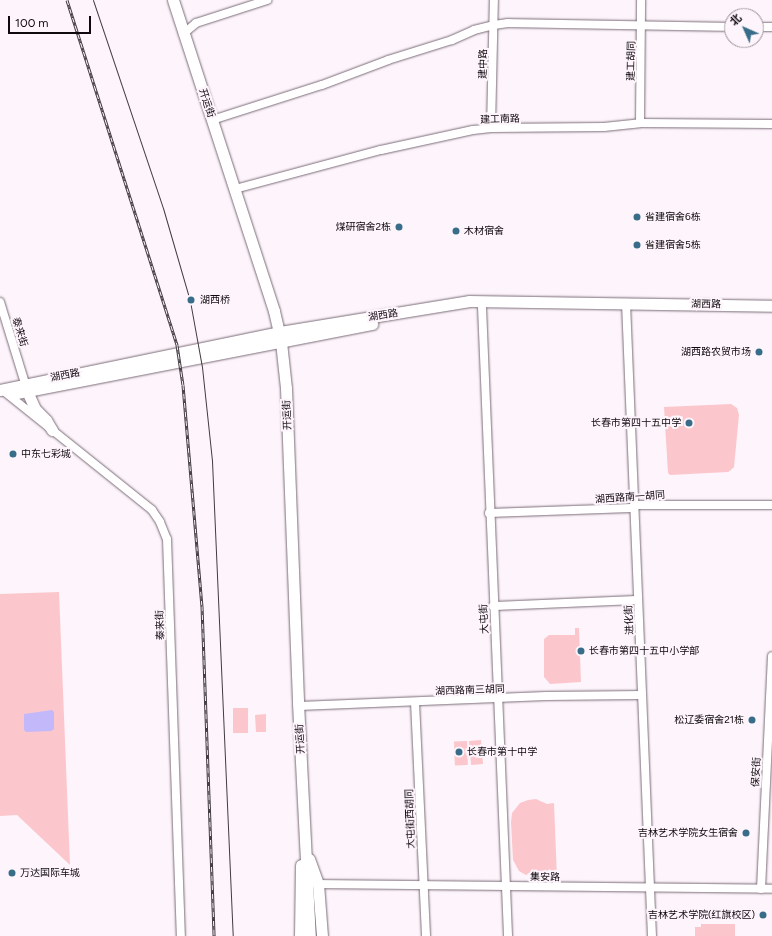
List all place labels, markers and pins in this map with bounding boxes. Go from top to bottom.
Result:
place label: 省建宿舍6栋 [645,211,701,223]
marker: 省建宿舍6栋 [632,212,642,222]
place label: 煤研宿舍2栋 [335,221,391,233]
marker: 煤研宿舍2栋 [394,222,404,232]
place label: 木材宿舍 [464,225,504,237]
marker: 木材宿舍 [451,226,461,236]
place label: 省建宿舍5栋 [645,239,701,251]
marker: 省建宿舍5栋 [632,240,642,250]
marker: 湖西桥 [185,294,197,306]
place label: 湖西桥 [200,294,230,306]
place label: 湖西路农贸市场 [681,346,751,358]
marker: 湖西路农贸市场 [754,347,764,357]
place label: 长春市第四十五中学 [591,417,681,429]
marker: 长春市第四十五中学 [684,418,694,428]
place label: 中东七彩城 [21,448,71,460]
marker: 中东七彩城 [8,449,18,459]
place label: 长春市第四十五中小学部 [589,645,699,657]
marker: 长春市第四十五中小学部 [576,646,586,656]
place label: 松辽委宿舍21栋 [674,714,744,726]
marker: 松辽委宿舍21栋 [747,715,757,725]
place label: 长春市第十中学 [467,746,537,758]
marker: 长春市第十中学 [454,747,464,757]
place label: 吉林艺术学院女生宿舍 [638,827,738,839]
marker: 吉林艺术学院女生宿舍 [741,828,751,838]
place label: 万达国际车城 [20,867,80,879]
marker: 万达国际车城 [7,868,17,878]
place label: 吉林艺术学院(红旗校区) [648,909,755,921]
marker: 吉林艺术学院(红旗校区) [758,910,768,920]

